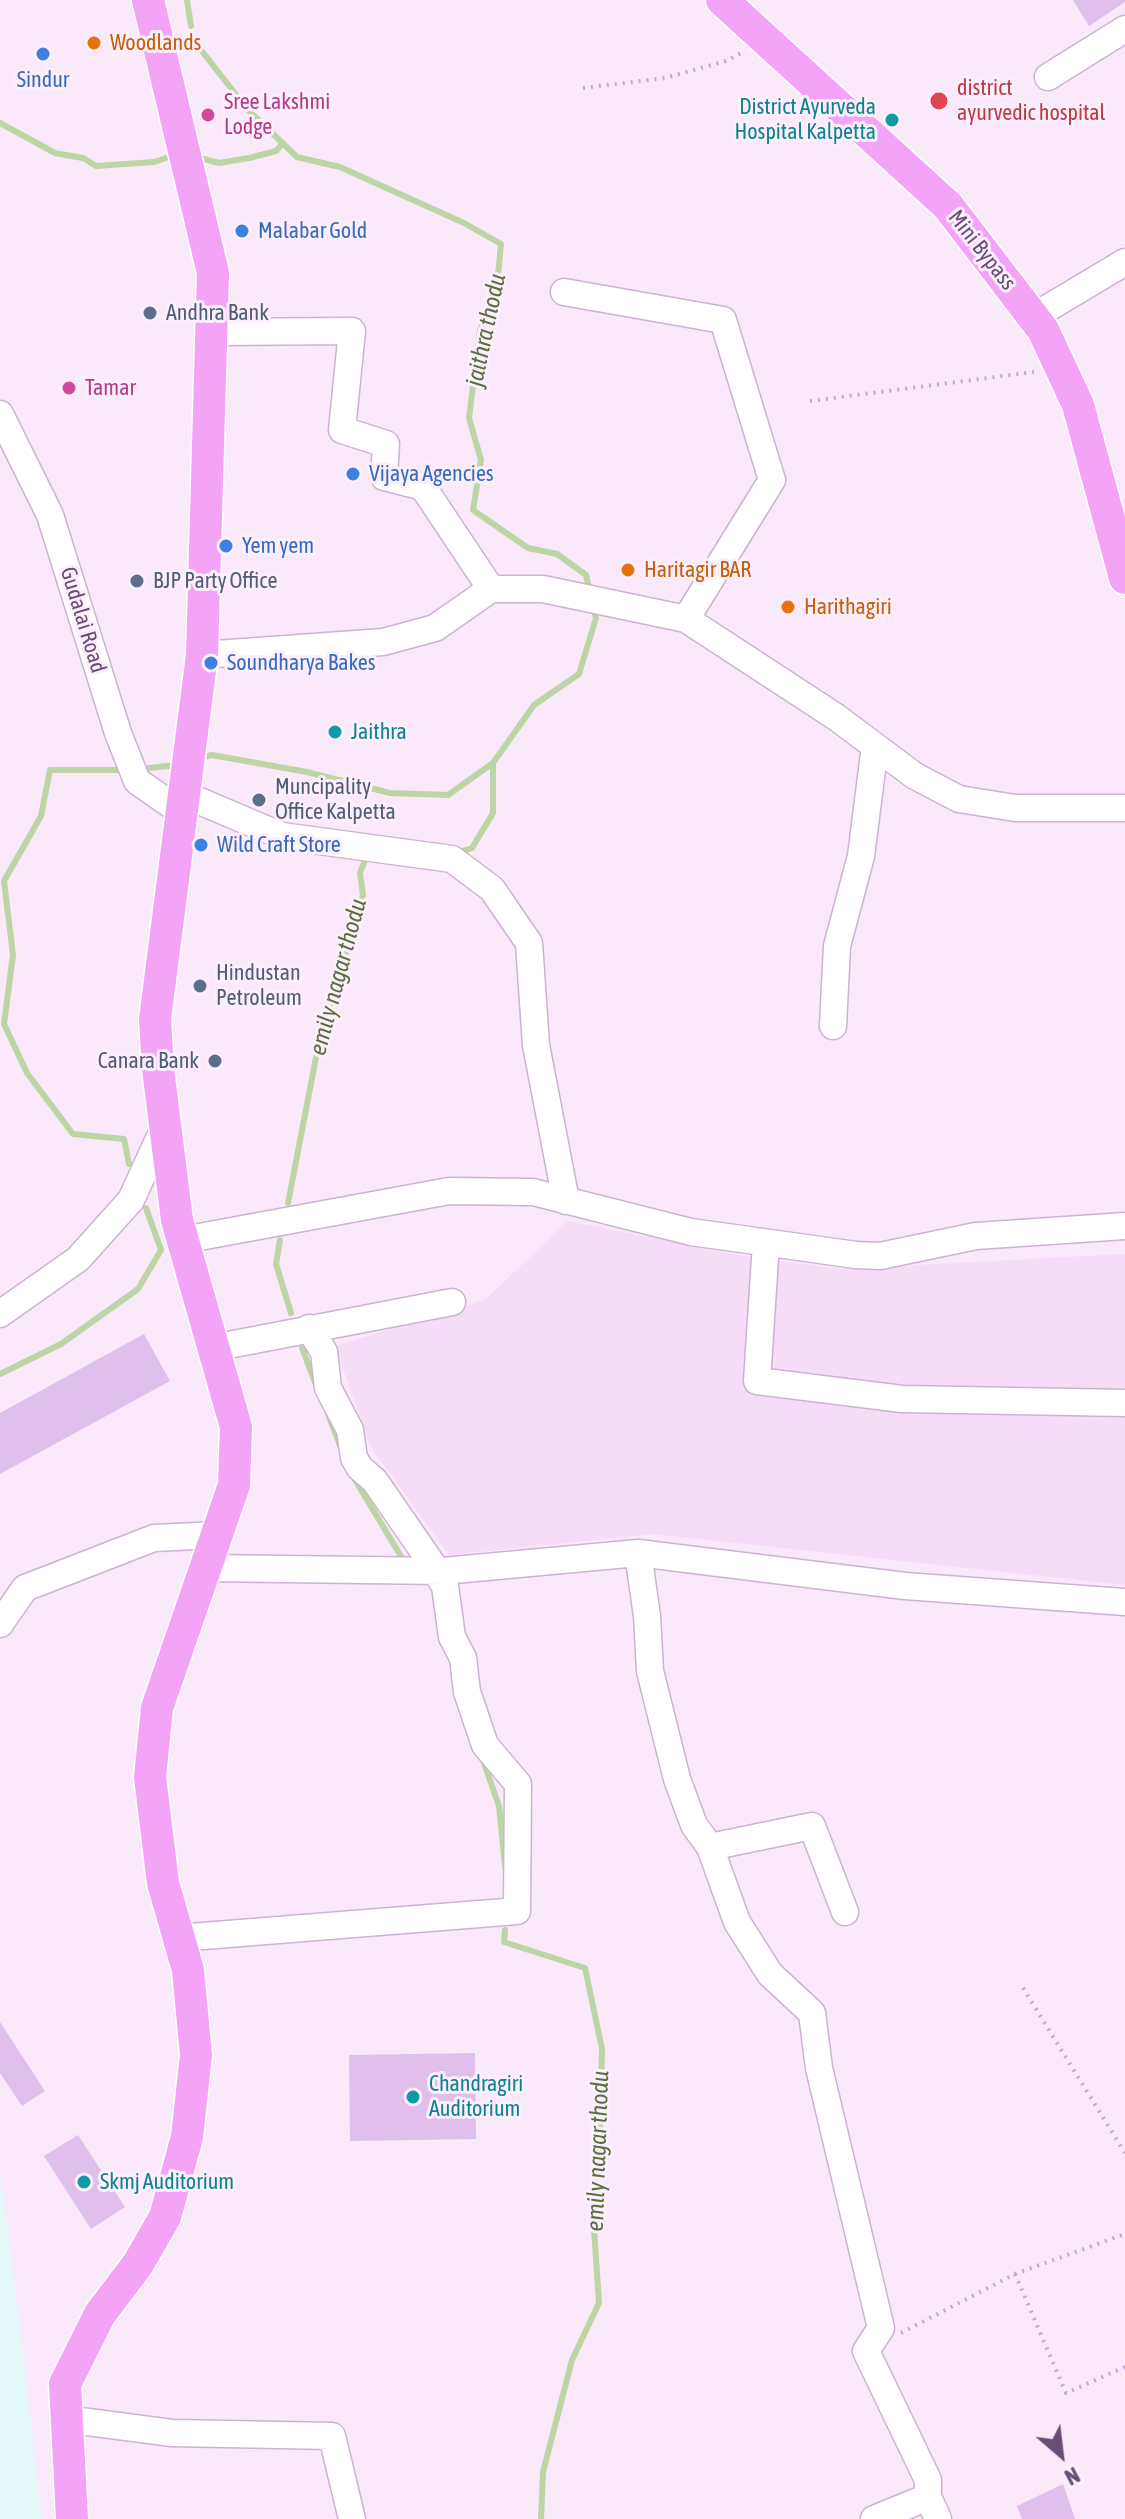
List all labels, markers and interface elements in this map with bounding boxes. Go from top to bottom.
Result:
place label: Woodlands [110,30,201,56]
marker: Woodlands [85,34,103,52]
marker: Sindur [34,45,52,63]
place label: Sindur [17,67,69,93]
place label: district ayurvedic hospital [957,75,1105,126]
place label: Sree Lakshmi Lodge [224,89,330,140]
marker: district ayurvedic hospital [928,90,950,112]
place label: District Ayurveda Hospital Kalpetta [734,94,876,146]
marker: Sree Lakshmi Lodge [199,106,217,124]
marker: District Ayurveda Hospital Kalpetta [883,111,901,129]
street label: Mini Bypass [943,205,1021,295]
place label: Malabar Gold [258,218,367,244]
marker: Malabar Gold [233,222,251,240]
water label: jaithra thodu [460,271,512,389]
place label: Andhra Bank [166,300,269,326]
marker: Andhra Bank [141,304,159,322]
place label: Tamar [85,375,136,401]
marker: Tamar [60,379,78,397]
place label: Vijaya Agencies [369,461,494,487]
marker: Vijaya Agencies [344,465,362,483]
place label: Yem yem [242,533,314,559]
marker: Yem yem [217,537,235,555]
place label: Haritagir BAR [644,557,751,583]
marker: Haritagir BAR [619,561,637,579]
street label: Gudalai Road [54,564,112,676]
place label: BJP Party Office [153,568,277,594]
marker: BJP Party Office [128,572,146,590]
place label: Harithagiri [804,594,892,620]
marker: Harithagiri [779,598,797,616]
place label: Soundharya Bakes [227,650,375,676]
marker: Soundharya Bakes [202,654,220,672]
place label: Jaithra [351,719,407,745]
marker: Jaithra [326,723,344,741]
place label: Muncipality Office Kalpetta [275,774,396,826]
marker: Muncipality Office Kalpetta [250,791,268,809]
place label: Wild Craft Store [217,832,341,858]
marker: Wild Craft Store [192,836,210,854]
water label: emily nagar thodu [303,896,373,1058]
place label: Hindustan Petroleum [216,960,302,1012]
marker: Hindustan Petroleum [191,977,209,995]
place label: Canara Bank [98,1048,199,1074]
marker: Canara Bank [206,1052,224,1070]
water label: emily nagar thodu [581,2070,615,2232]
place label: Chandragiri Auditorium [429,2071,523,2122]
marker: Chandragiri Auditorium [404,2088,422,2106]
place label: Skmj Auditorium [100,2169,234,2195]
marker: Skmj Auditorium [75,2173,93,2191]
north arrow [1021,2415,1101,2495]
text: N [1060,2462,1084,2491]

